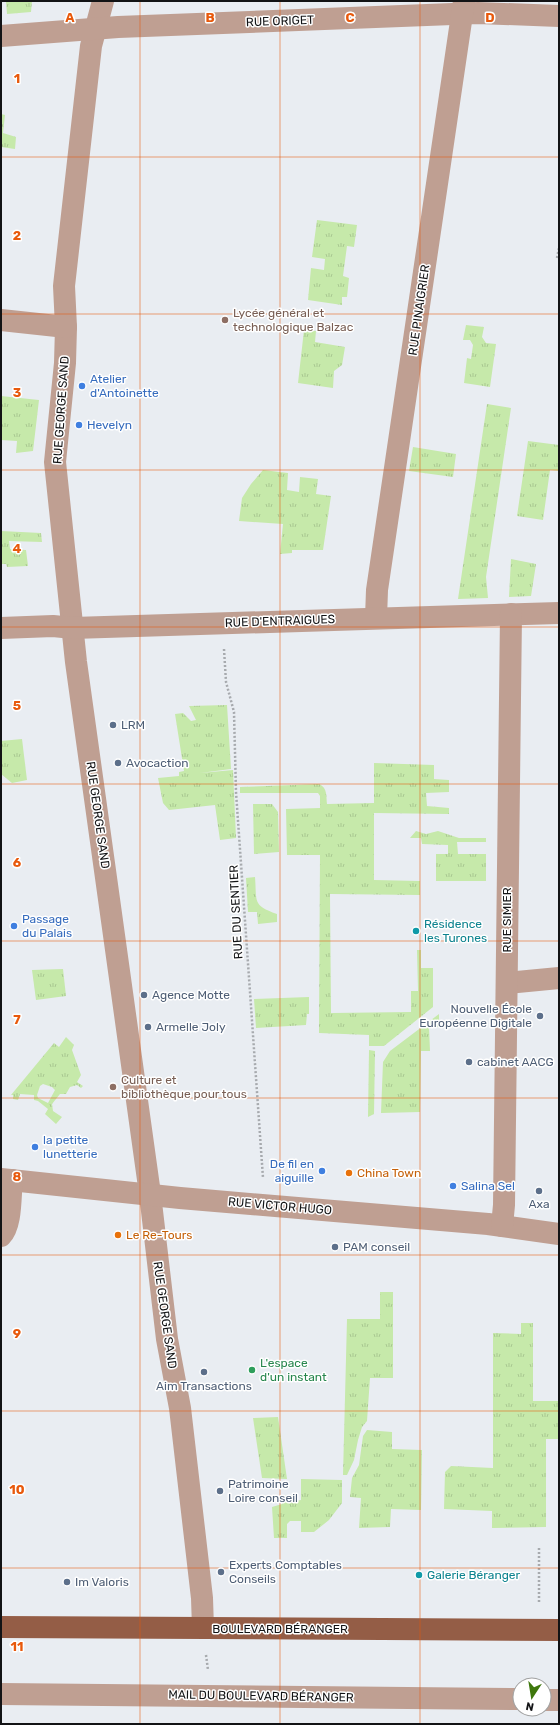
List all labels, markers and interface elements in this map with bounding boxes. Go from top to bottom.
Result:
text: A [65,10,75,25]
text: B [205,10,215,25]
text: C [345,10,355,25]
text: D [485,10,495,25]
street label: RUE ORIGET [246,13,314,29]
text: 1 [14,71,20,86]
text: 2 [13,228,21,243]
street label: RUE PINAIGRIER [406,264,432,356]
place label: Lycée général et technologique Balzac [233,306,354,334]
marker: Lycée général et technologique Balzac [220,315,230,325]
street label: RUE GEORGE SAND [50,356,72,464]
place label: Atelier d'Antoinette [90,372,159,400]
marker: Atelier d'Antoinette [77,381,87,391]
text: 3 [13,385,22,400]
place label: Hevelyn [87,418,132,432]
marker: Hevelyn [74,420,84,430]
text: 4 [13,541,22,556]
street label: RUE D'ENTRAIGUES [225,612,335,630]
text: 5 [13,698,21,713]
place label: LRM [121,718,145,732]
marker: LRM [108,720,118,730]
place label: Avocaction [126,756,189,770]
marker: Avocaction [113,758,123,768]
street label: RUE GEORGE SAND [84,760,112,870]
text: 6 [13,855,22,870]
street label: RUE DU SENTIER [227,864,245,960]
street label: RUE SIMIER [500,887,514,953]
place label: Passage du Palais [22,912,72,940]
place label: Résidence les Turones [424,917,487,945]
marker: Passage du Palais [9,921,19,931]
marker: Résidence les Turones [411,926,421,936]
place label: Agence Motte [152,988,230,1002]
marker: Agence Motte [139,990,149,1000]
place label: Nouvelle École Européenne Digitale [419,1002,532,1030]
marker: Nouvelle École Européenne Digitale [535,1011,545,1021]
text: 7 [13,1012,21,1027]
place label: Armelle Joly [156,1020,226,1034]
marker: Armelle Joly [143,1022,153,1032]
place label: cabinet AACG [477,1055,554,1069]
marker: cabinet AACG [464,1057,474,1067]
place label: Culture et bibliothèque pour tous [121,1073,247,1101]
marker: Culture et bibliothèque pour tous [108,1082,118,1092]
place label: la petite lunetterie [43,1133,98,1161]
marker: la petite lunetterie [30,1142,40,1152]
place label: De fil en aiguille [270,1157,314,1185]
marker: De fil en aiguille [317,1166,327,1176]
place label: China Town [357,1166,421,1180]
marker: China Town [344,1168,354,1178]
text: 8 [13,1169,22,1184]
place label: Salina Sel [461,1179,515,1193]
marker: Salina Sel [448,1181,458,1191]
marker: Axa [534,1186,544,1196]
street label: RUE VICTOR HUGO [227,1194,333,1218]
place label: Axa [528,1197,550,1211]
place label: Le Re-Tours [126,1228,192,1242]
marker: Le Re-Tours [113,1230,123,1240]
place label: PAM conseil [343,1240,410,1254]
marker: PAM conseil [330,1242,340,1252]
street label: RUE GEORGE SAND [151,1260,179,1370]
text: 9 [13,1326,21,1341]
place label: L'espace d'un instant [260,1356,327,1384]
marker: L'espace d'un instant [247,1365,257,1375]
marker: Aim Transactions [199,1367,209,1377]
place label: Aim Transactions [156,1379,252,1393]
place label: Patrimoine Loire conseil [228,1477,298,1505]
text: 10 [9,1482,25,1497]
marker: Patrimoine Loire conseil [215,1486,225,1496]
place label: Experts Comptables Conseils [229,1558,342,1586]
marker: Experts Comptables Conseils [216,1567,226,1577]
place label: Galerie Béranger [427,1568,521,1582]
marker: Galerie Béranger [414,1570,424,1580]
place label: Im Valoris [75,1575,129,1589]
marker: Im Valoris [62,1577,72,1587]
street label: BOULEVARD BÉRANGER [212,1622,348,1636]
text: 11 [11,1639,23,1654]
north arrow [512,1677,552,1717]
street label: MAIL DU BOULEVARD BÉRANGER [168,1687,354,1705]
text: N [525,1699,535,1713]

